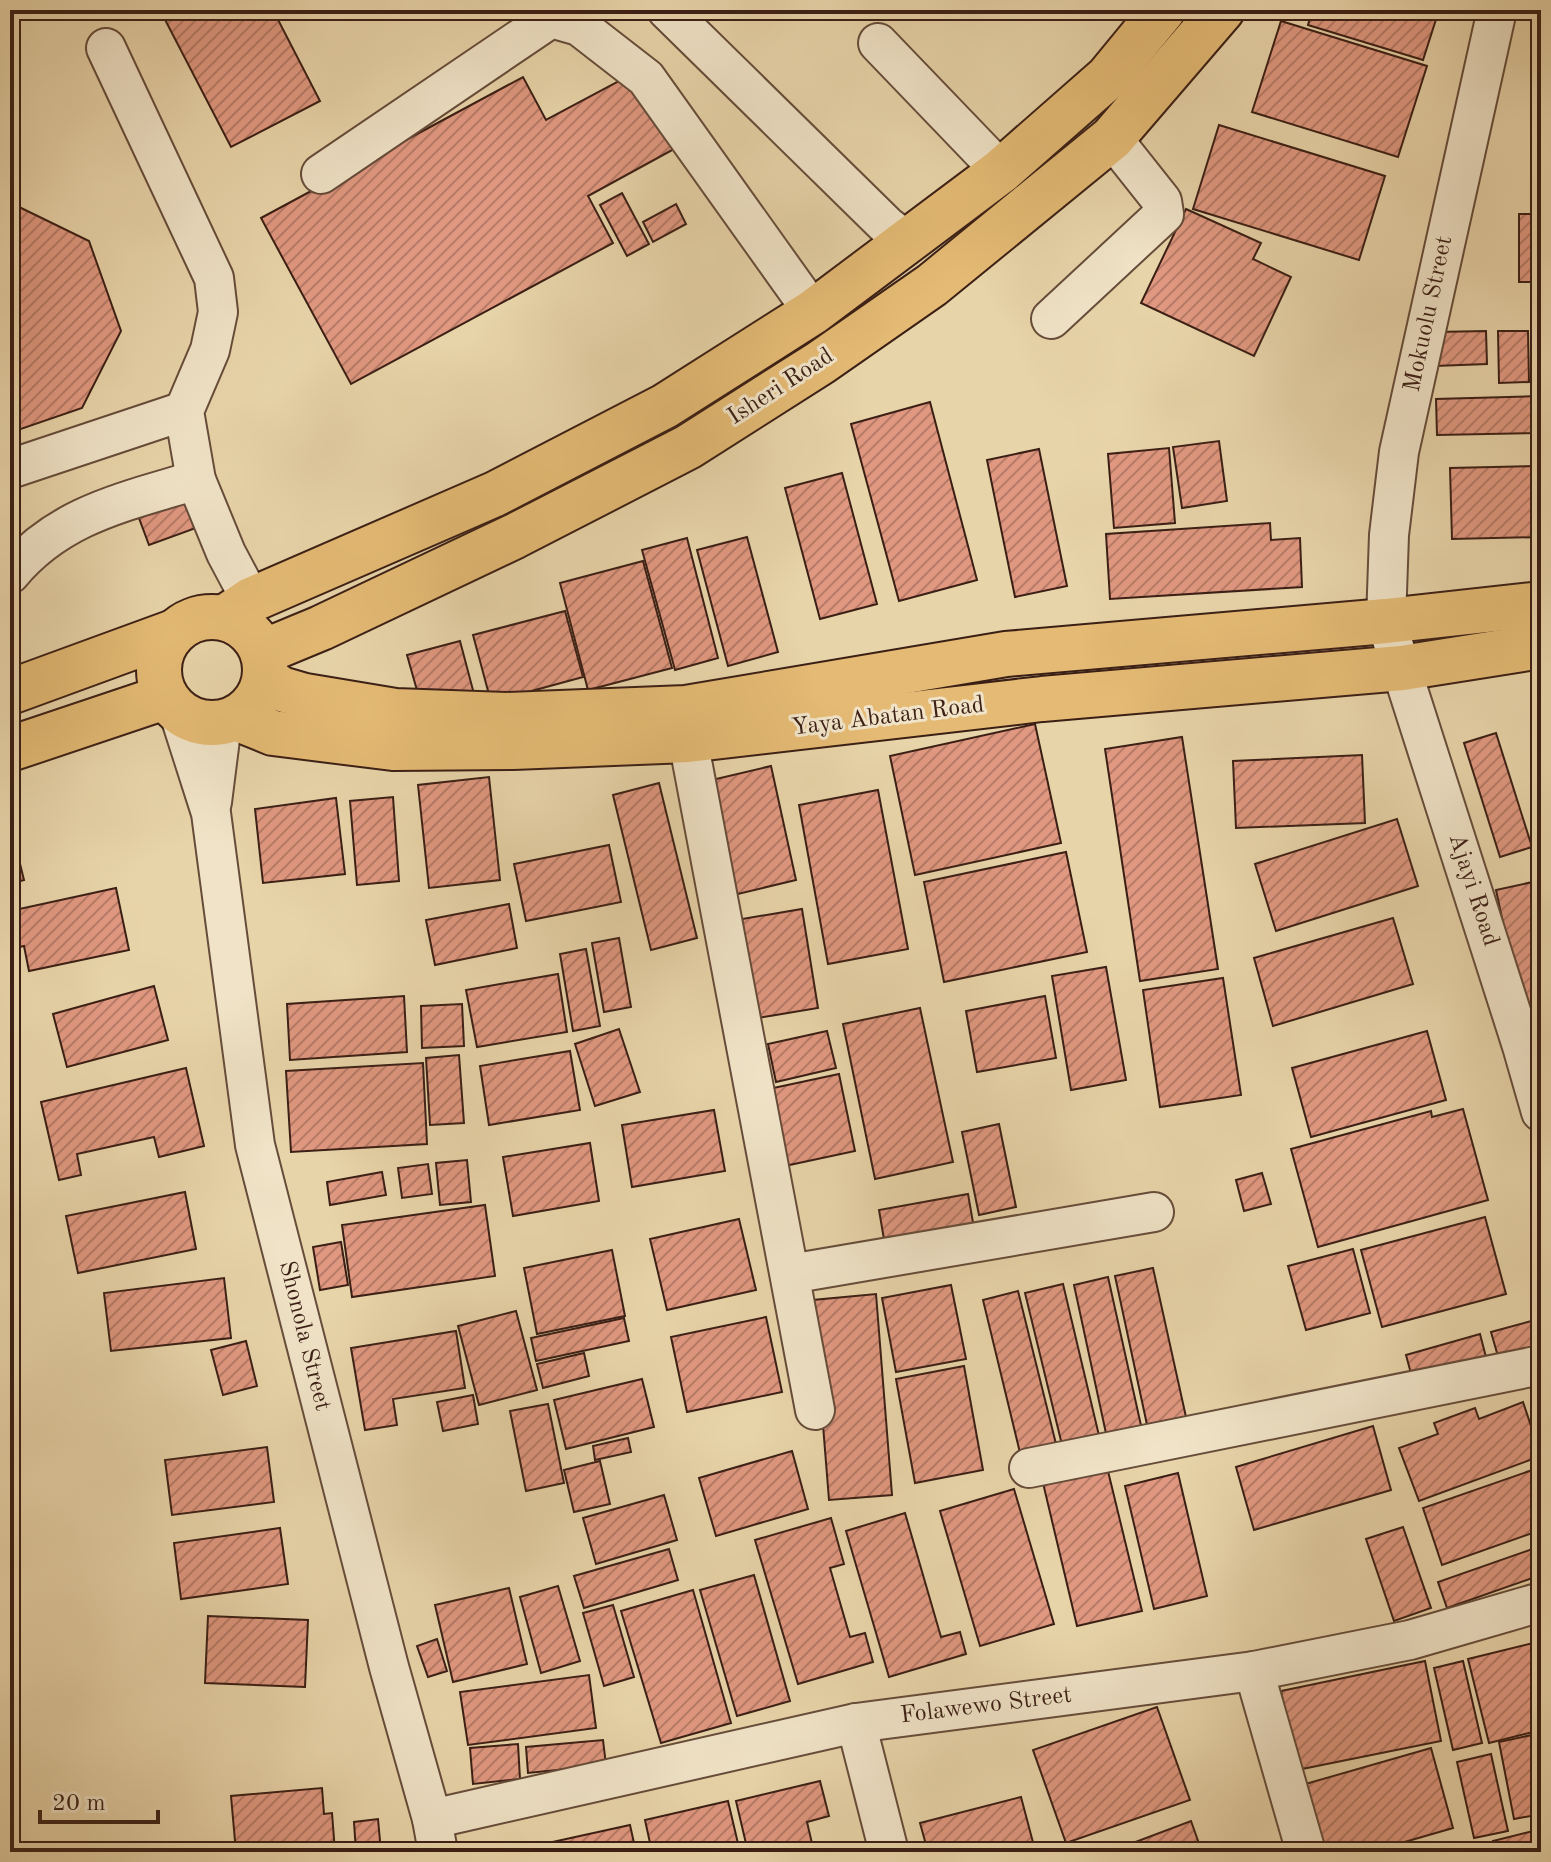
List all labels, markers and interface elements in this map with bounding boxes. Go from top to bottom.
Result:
street label: Mokuolu Street [1401,234,1457,394]
street label: Isheri Road [724,344,838,430]
street label: Yaya Abatan Road [790,693,986,741]
street label: Ajayi Road [1444,831,1502,949]
street label: Shonola Street [274,1259,334,1413]
street label: Folawewo Street [899,1684,1073,1728]
scale bar [40,1774,158,1824]
text: 20 m [52,1792,106,1816]

